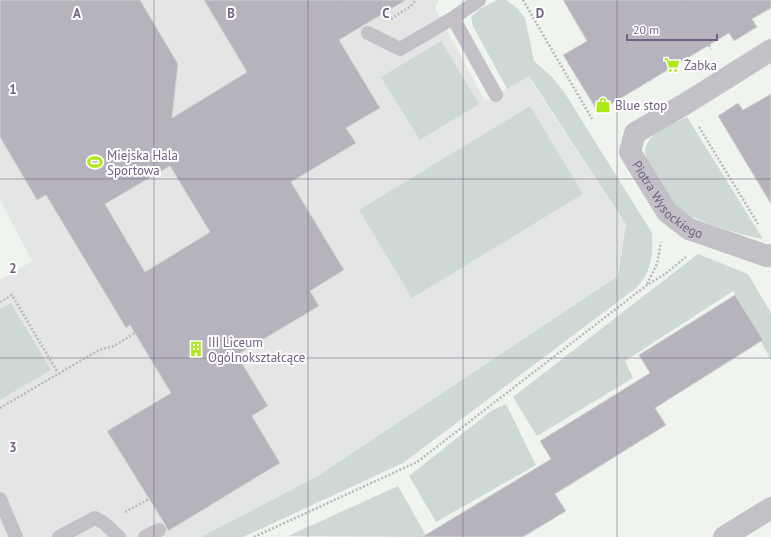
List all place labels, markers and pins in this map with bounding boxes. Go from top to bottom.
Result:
supermarket icon: Żabka [663,56,681,74]
place label: Żabka [684,57,717,74]
shop icon: Blue stop [594,96,612,114]
place label: Blue stop [615,97,667,114]
place label: Miejska Hala Sportowa [107,147,178,179]
sports icon: Miejska Hala Sportowa [86,153,104,171]
place label: III Liceum Ogólnokształcące [208,334,305,366]
building icon: III Liceum Ogólnokształcące [187,340,205,358]

